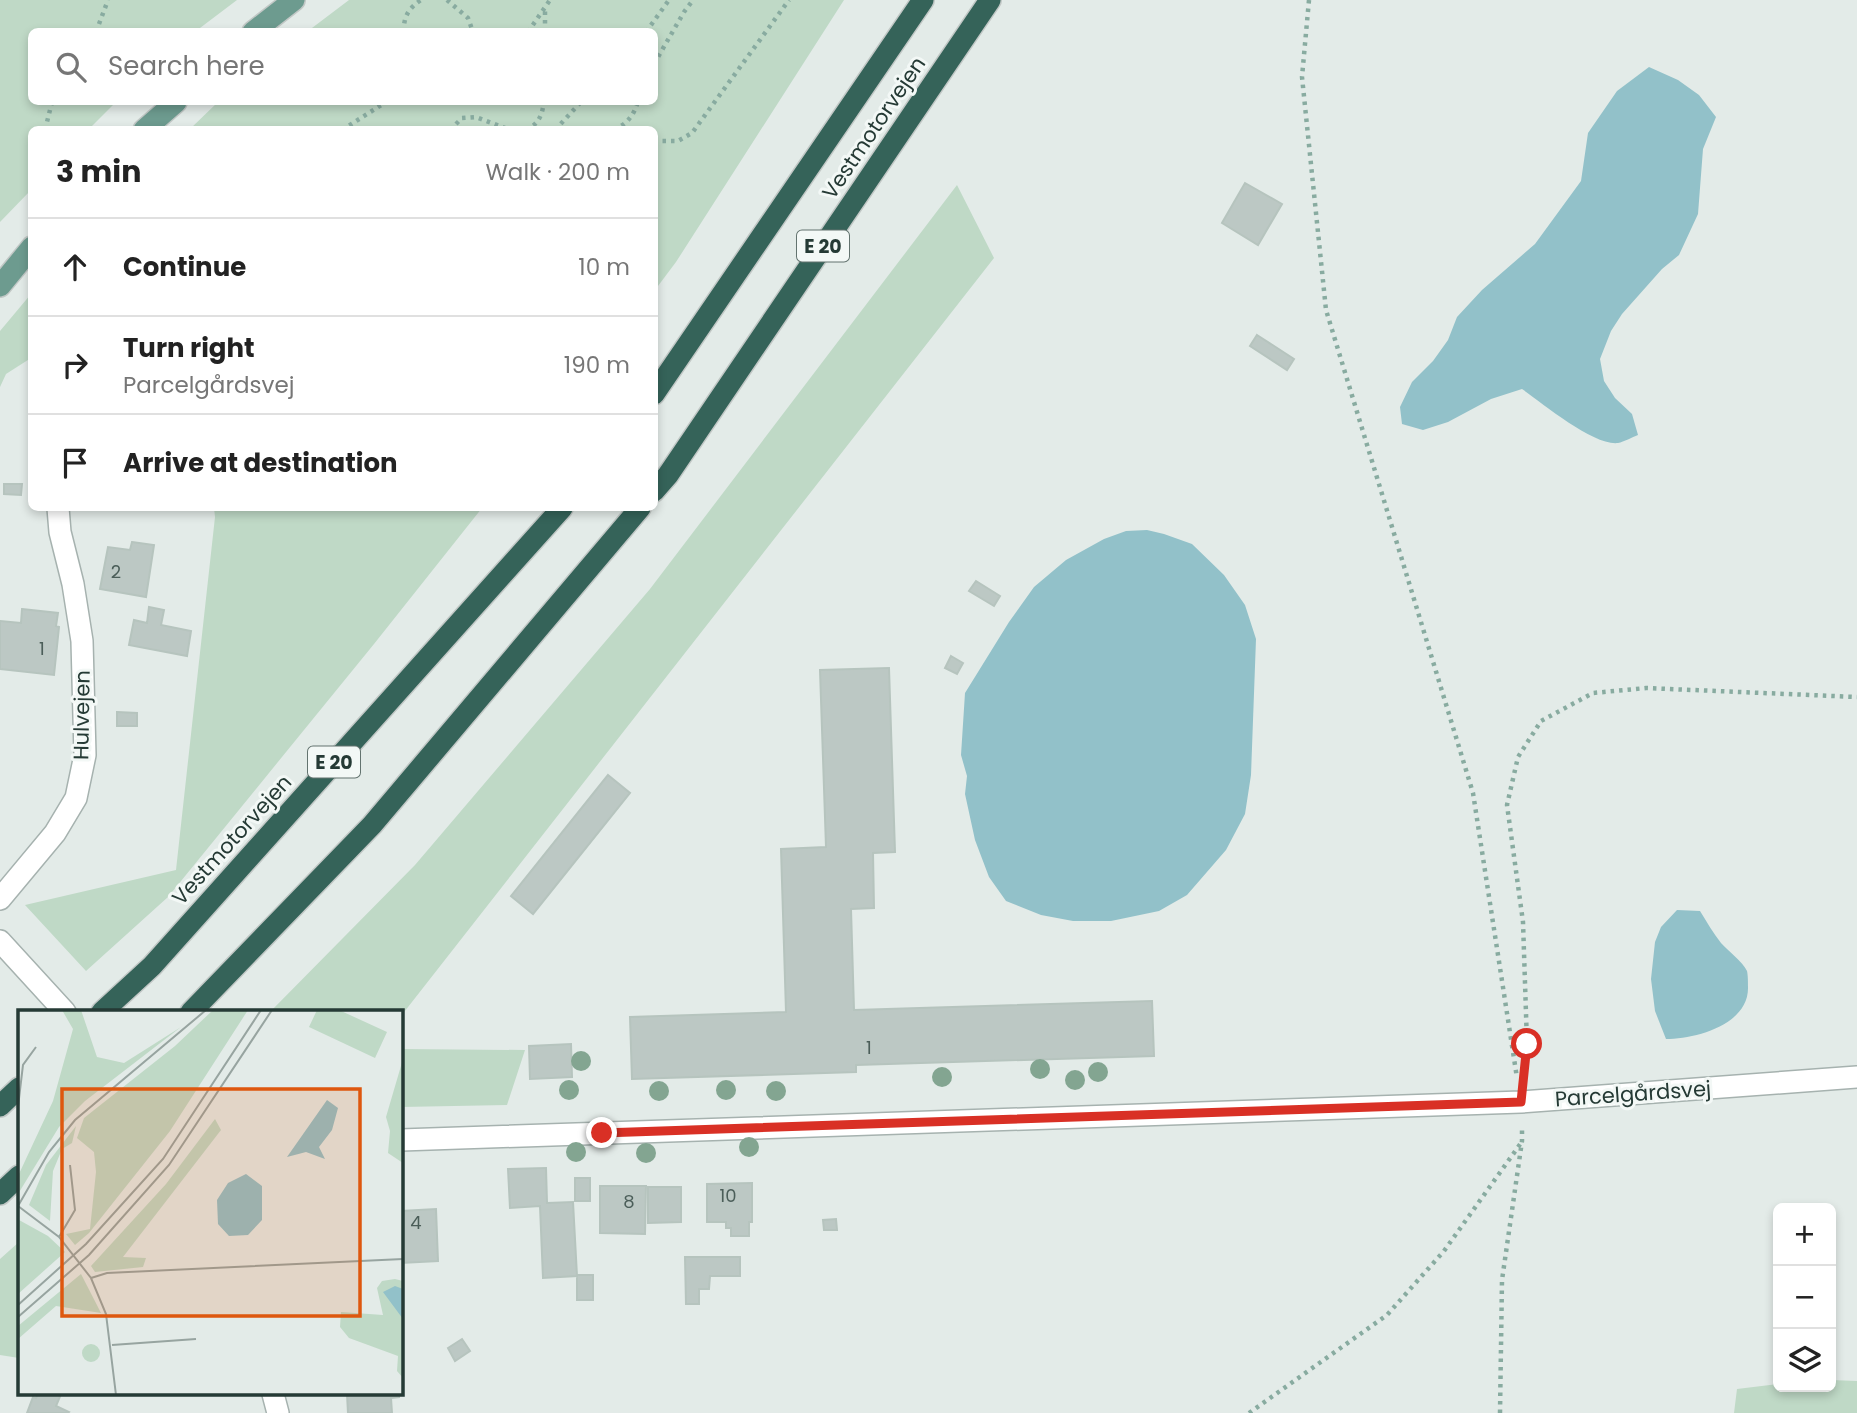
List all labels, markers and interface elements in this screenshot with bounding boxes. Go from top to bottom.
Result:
search box [28,28,658,105]
icon: search [52,48,90,86]
text: Search here [108,48,265,84]
street label: Vestmotorvejen [815,51,932,205]
text: 3 min [56,150,141,193]
text: Walk · 200 m [485,156,630,188]
road number: E 20 [797,230,849,262]
icon: ahead [56,248,94,286]
text: Continue [123,249,246,285]
text: 10 m [578,251,630,283]
text: Turn right [123,330,255,366]
icon: right [56,346,94,384]
text: 190 m [564,349,630,381]
text: Parcelgårdsvej [123,369,294,401]
icon: arrive [56,444,94,482]
text: Arrive at destination [123,445,398,481]
house number: 2 [111,559,121,584]
house number: 1 [39,636,45,661]
street label: Hulvejen [66,670,97,760]
road number: E 20 [308,747,360,778]
street label: Vestmotorvejen [165,768,298,911]
inset map [18,1010,402,1396]
route start [1511,1028,1542,1059]
house number: 1 [866,1035,872,1060]
street label: Parcelgårdsvej [1554,1074,1712,1113]
route end [586,1117,617,1148]
house number: 10 [719,1183,737,1208]
house number: 8 [623,1189,635,1214]
map controls [1773,1203,1836,1392]
button: + [1773,1203,1836,1266]
house number: 4 [410,1210,422,1235]
button: − [1773,1266,1836,1329]
button: layers [1773,1329,1836,1392]

